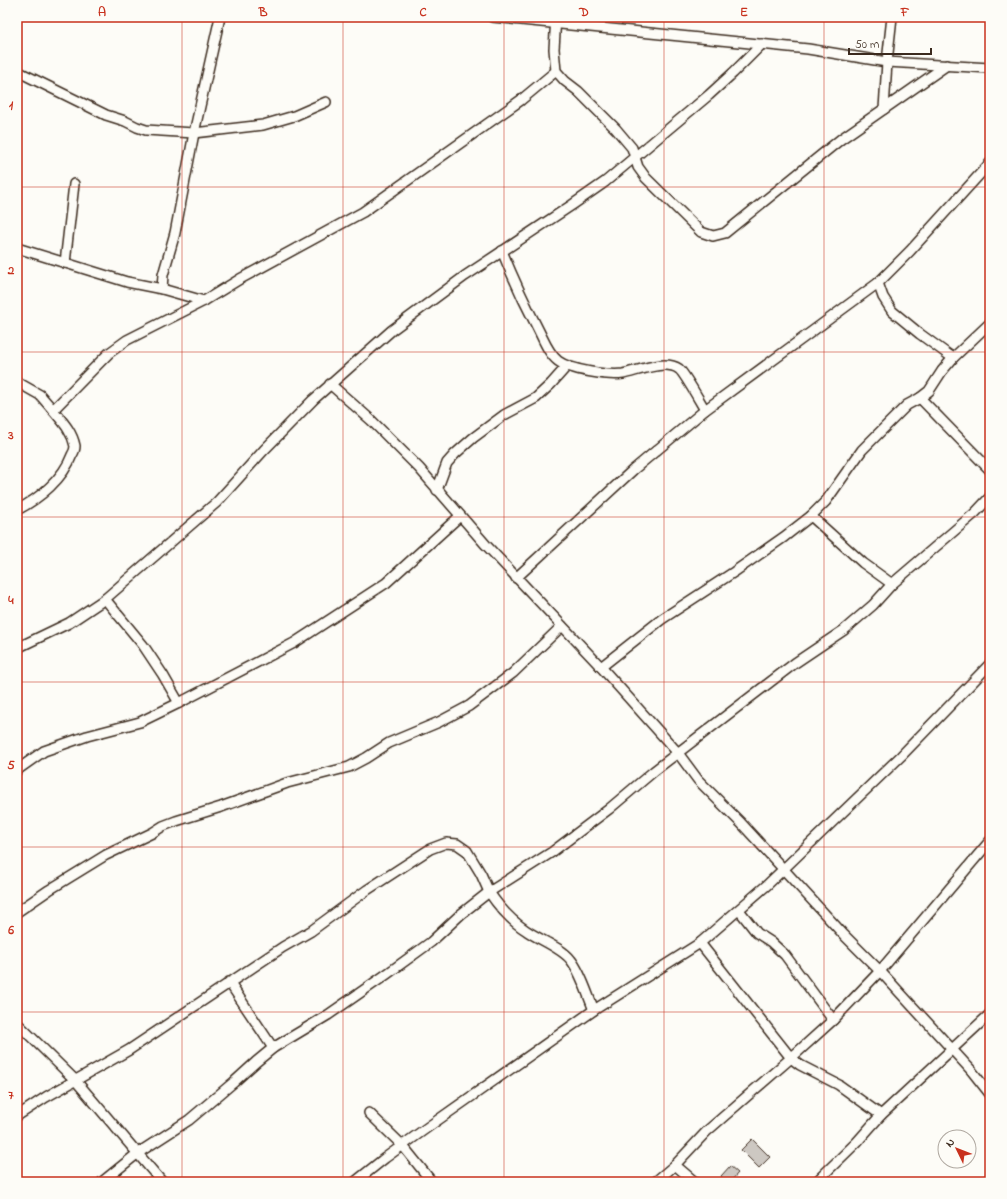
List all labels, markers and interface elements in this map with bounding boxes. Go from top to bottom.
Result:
text: A [98,3,106,22]
text: B [258,3,268,22]
text: C [419,3,427,22]
text: D [578,3,589,22]
text: E [740,3,748,22]
text: F [900,3,910,22]
scale bar [849,30,931,56]
text: 50 m [855,36,879,54]
text: 1 [9,96,14,115]
text: 2 [7,261,15,280]
text: 3 [7,426,14,445]
text: 4 [7,591,14,610]
text: 5 [7,756,15,775]
text: 6 [7,921,14,940]
text: 7 [8,1086,14,1105]
north arrow [937,1129,977,1169]
text: N [942,1135,959,1151]

